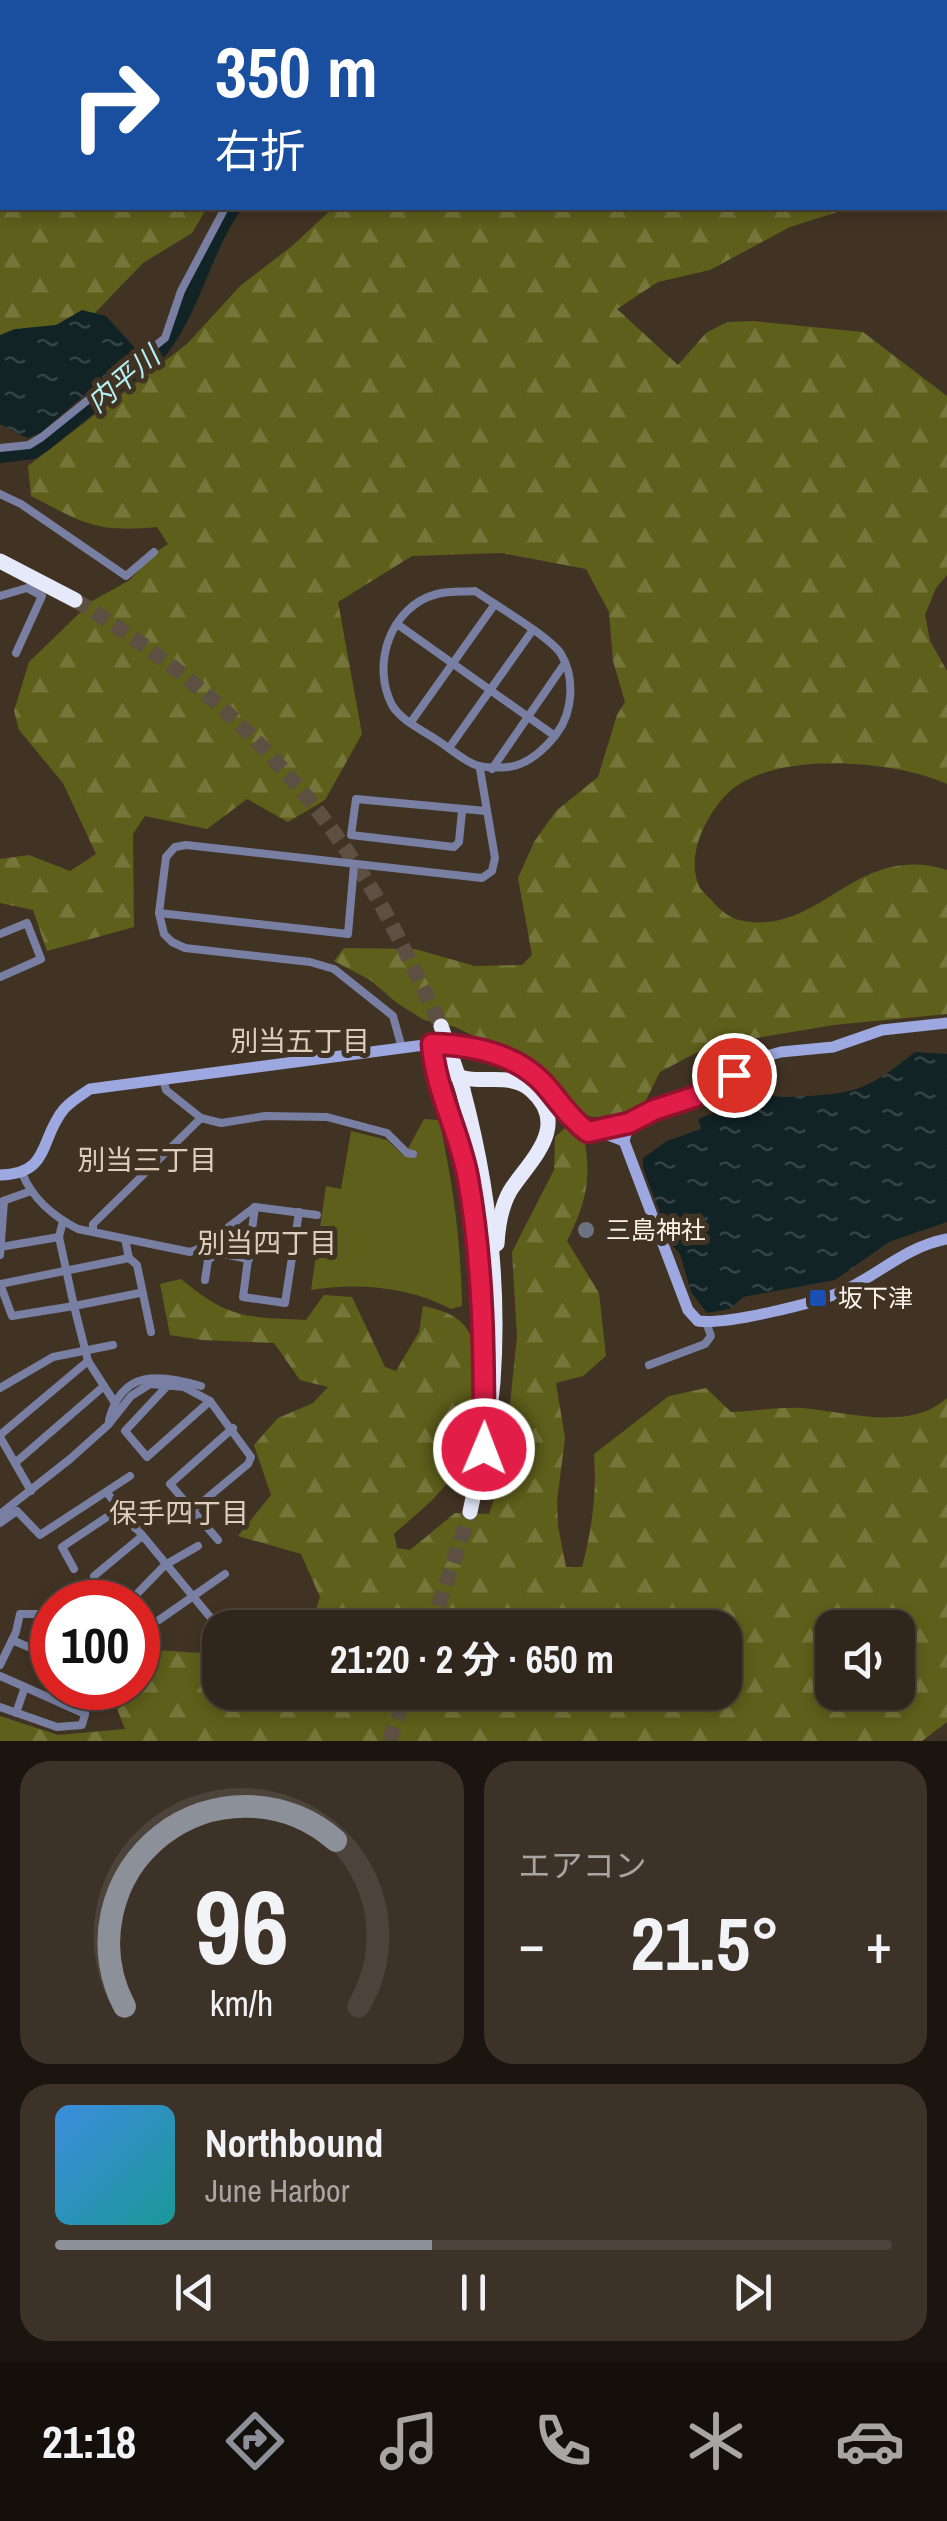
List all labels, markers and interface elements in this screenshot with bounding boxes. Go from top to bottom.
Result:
text: 350 m [215,25,378,119]
icon: right [50,40,180,170]
text: 右折 [215,120,305,181]
water label: 内平川 [79,336,170,421]
district label: 別当五丁目 [230,1022,370,1060]
pin [692,1033,777,1118]
icon: arrive [707,1048,762,1103]
district label: 別当三丁目 [77,1141,217,1179]
place label: 三島神社 [606,1213,706,1247]
marker: 三島神社 [575,1219,597,1241]
district label: 別当四丁目 [197,1224,337,1262]
place label: 坂下津 [838,1281,913,1315]
marker: 坂下津 [807,1287,829,1309]
position arrow [432,1397,536,1501]
district label: 保手四丁目 [109,1494,249,1532]
speed limit sign: 100 [30,1580,160,1710]
map controls [815,1610,915,1710]
button: sound [815,1610,915,1710]
text: 21:20 · 2 分 · 650 m [330,1634,614,1685]
text: エアコン [519,1844,647,1887]
text: 96 [194,1856,289,1996]
text: 21.5° [630,1892,780,1993]
text: − [519,1906,545,1980]
text: + [866,1906,892,1980]
text: km/h [210,1979,274,2027]
text: Northbound [205,2118,383,2169]
text: June Harbor [205,2169,349,2212]
icon: previous [167,2265,222,2320]
icon: pause [446,2265,501,2320]
icon: next [725,2265,780,2320]
icon: directions [220,2406,290,2476]
icon: music [374,2406,444,2476]
icon: phone [528,2406,598,2476]
icon: climate [681,2406,751,2476]
icon: car [835,2406,905,2476]
text: 21:18 [42,2411,136,2472]

